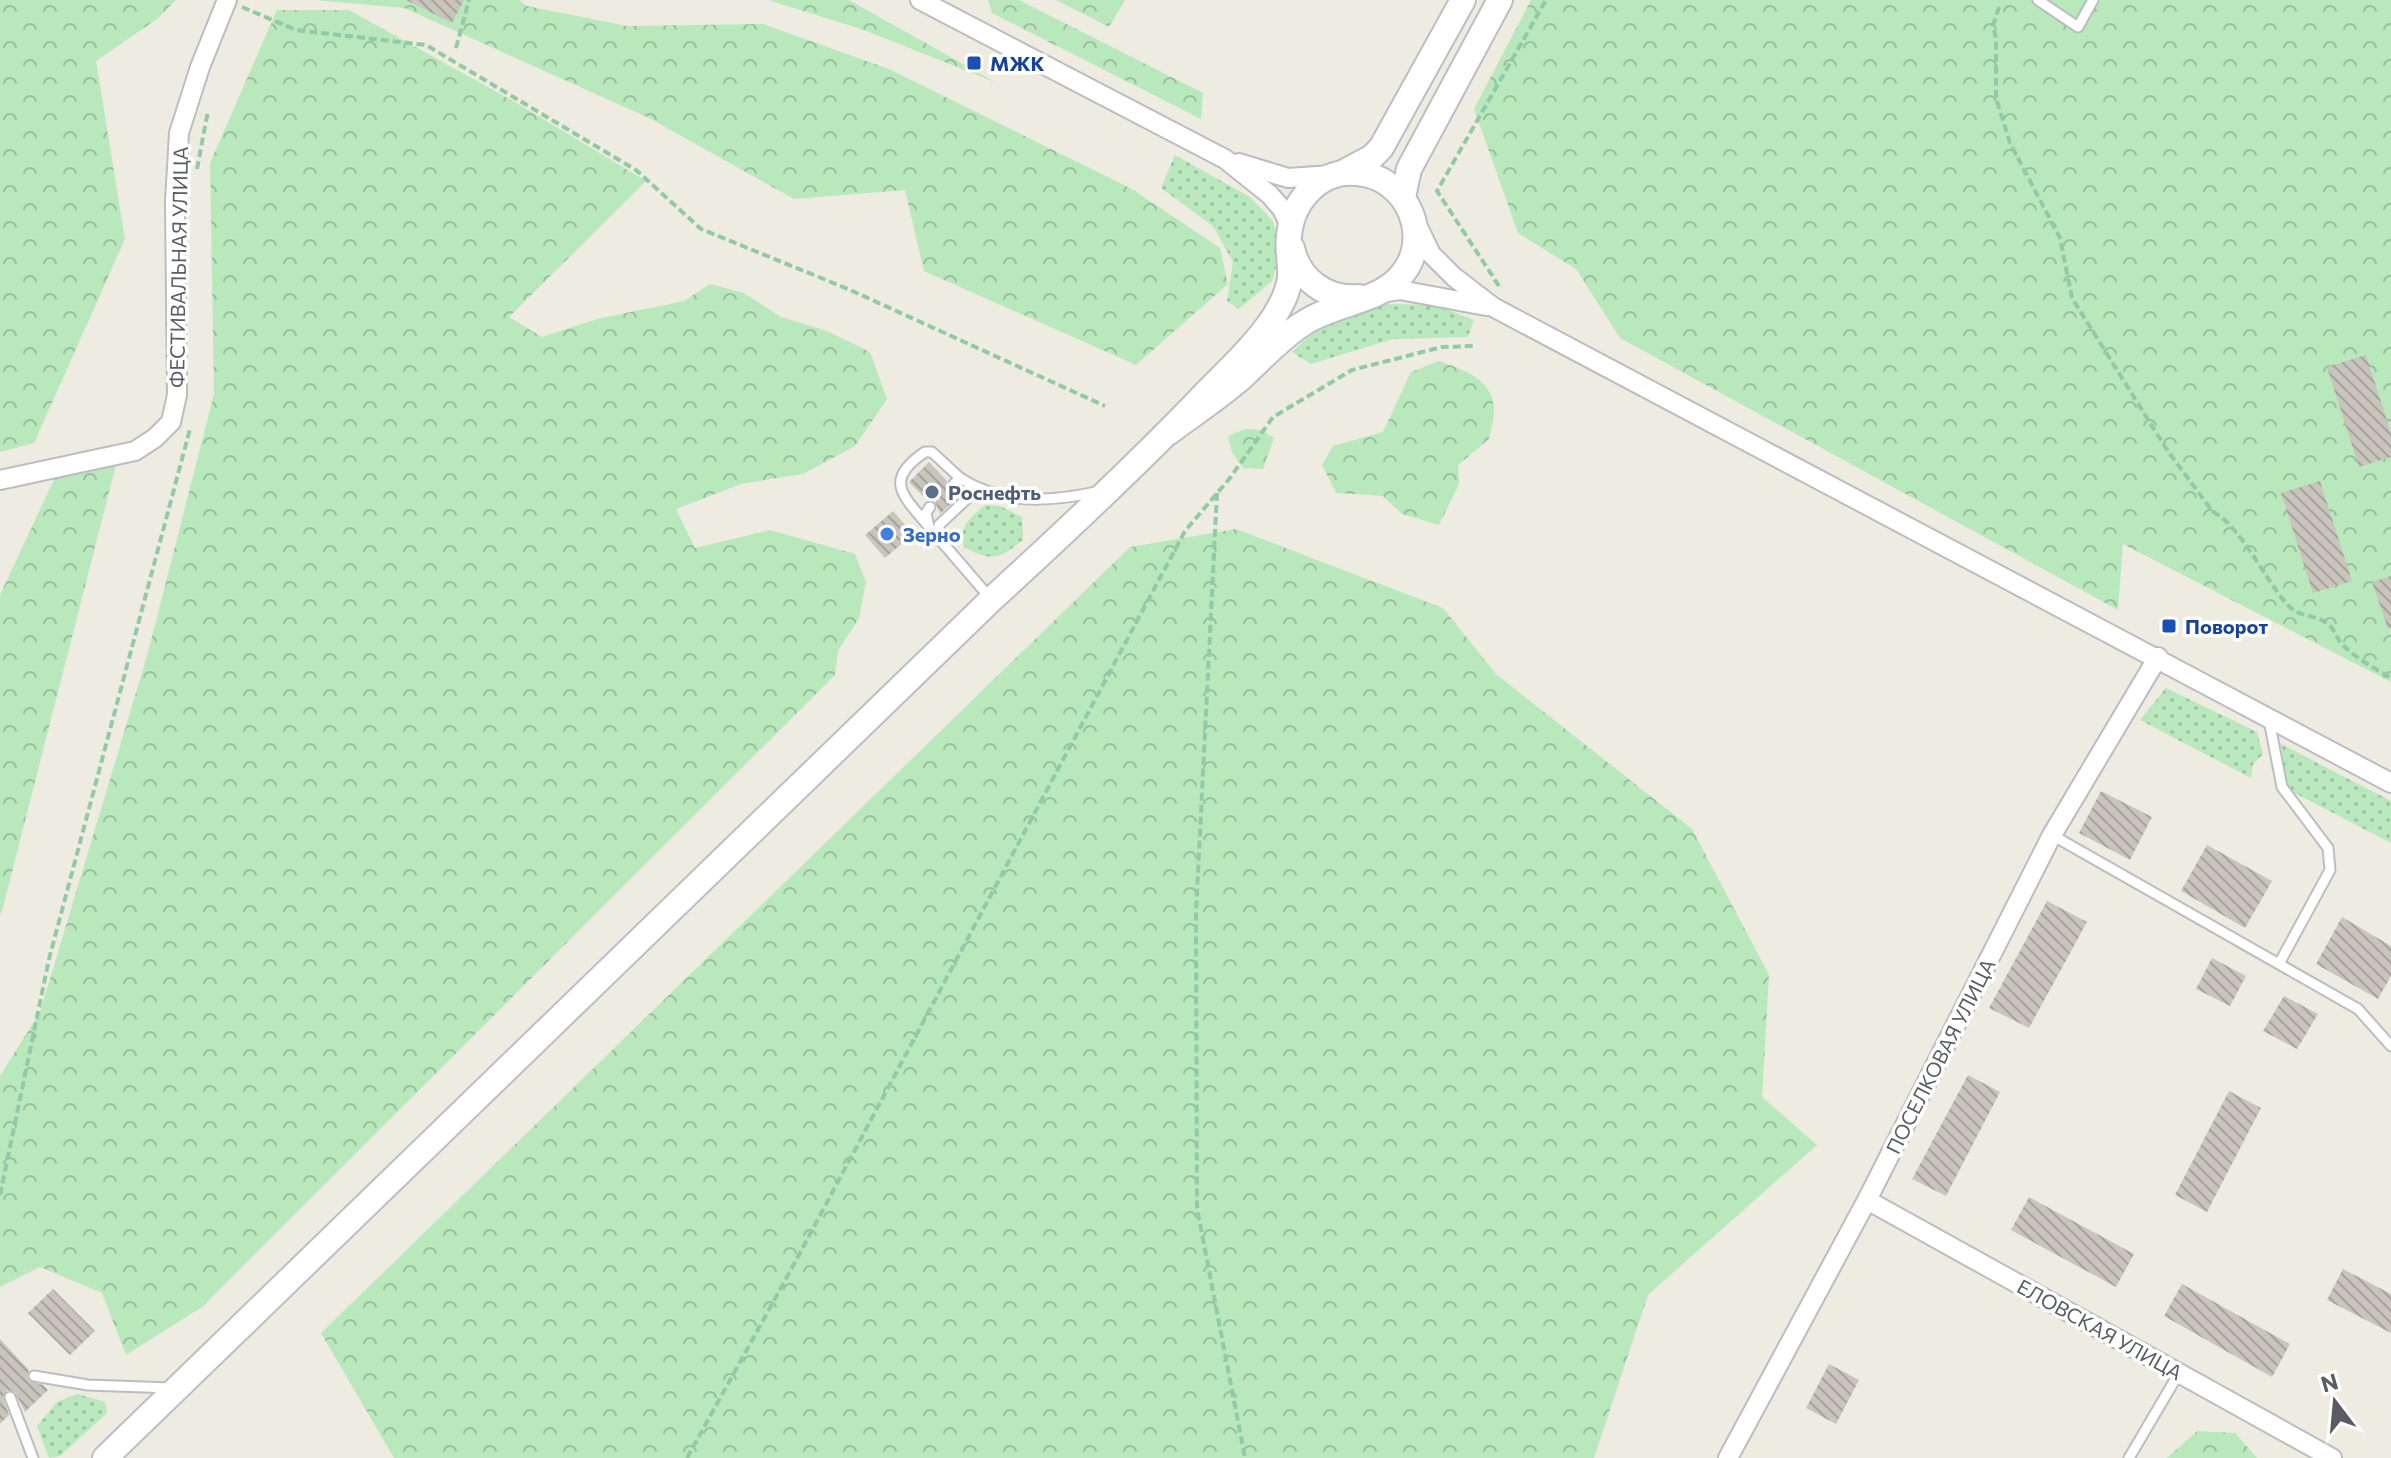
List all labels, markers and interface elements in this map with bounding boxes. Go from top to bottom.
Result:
place label: МЖК [990,51,1045,75]
marker: МЖК [965,54,983,72]
street label: ФЕСТИВАЛЬНАЯ УЛИЦА [164,146,192,388]
place label: Роснефть [948,480,1041,504]
marker: Роснефть [923,483,941,501]
place label: Зерно [903,522,961,546]
marker: Зерно [878,525,896,543]
place label: Поворот [2185,614,2268,638]
marker: Поворот [2160,617,2178,635]
street label: ПОСЕЛКОВАЯ УЛИЦА [1880,954,2000,1158]
street label: ЕЛОВСКАЯ УЛИЦА [2013,1274,2187,1384]
north arrow [2295,1362,2375,1442]
text: N [2318,1367,2341,1398]

